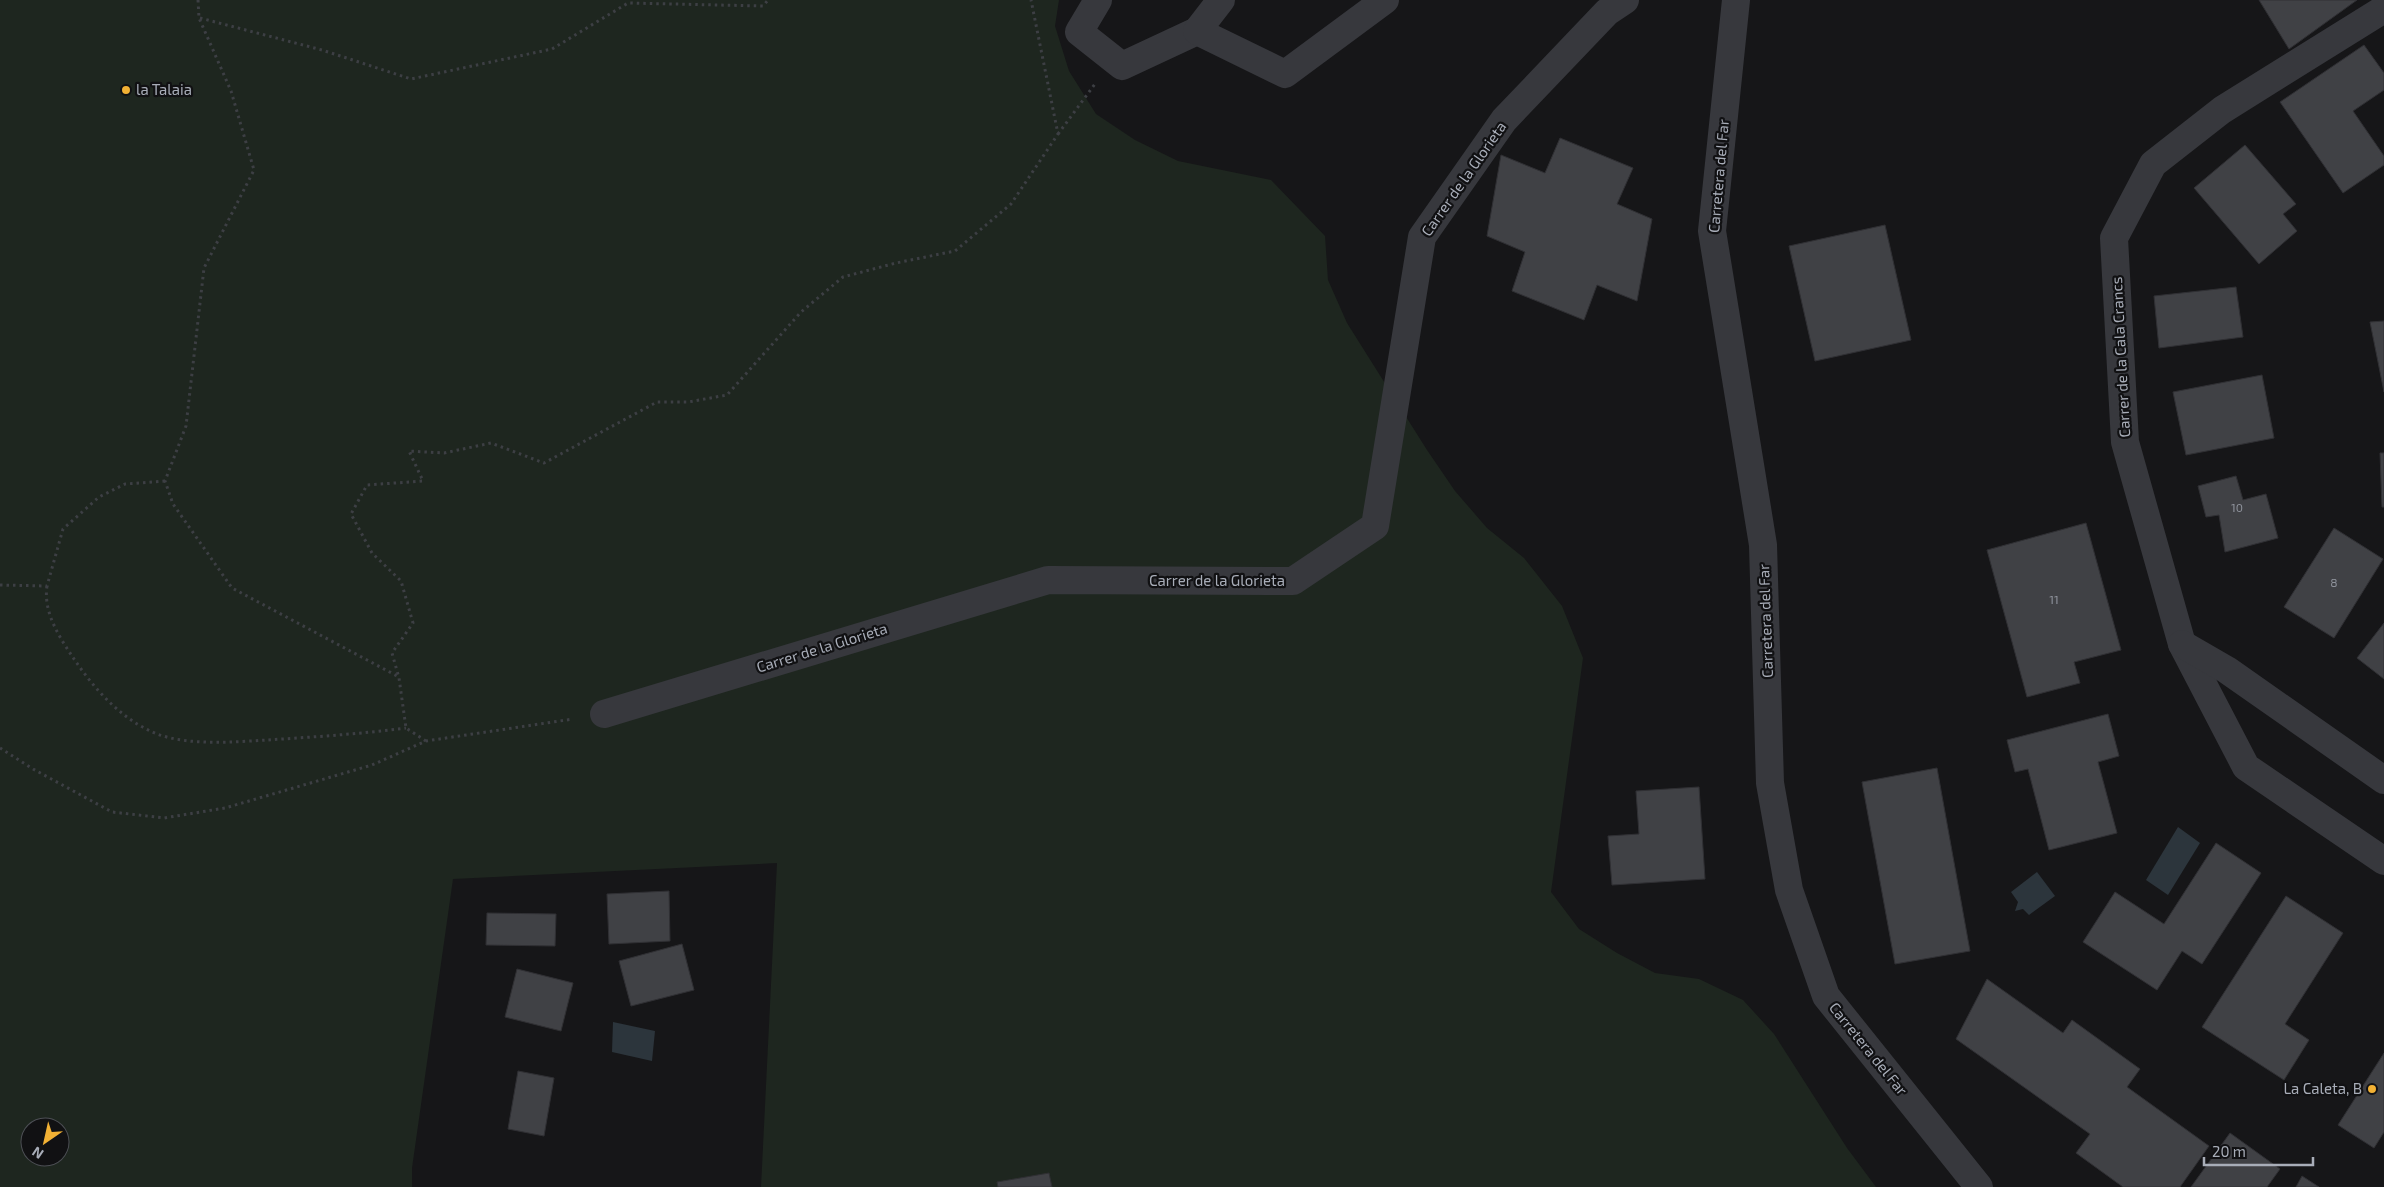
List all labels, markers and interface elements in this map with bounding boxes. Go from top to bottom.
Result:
place label: la Talaia [136,80,192,98]
marker: la Talaia [120,84,132,96]
street label: Carrer de la Glorieta [1417,118,1510,239]
street label: Carretera del Far [1704,118,1732,234]
street label: Carrer de la Cala Crancs [2107,276,2133,438]
house number: 10 [2231,500,2243,514]
street label: Carretera del Far [1754,564,1776,678]
street label: Carrer de la Glorieta [1149,571,1285,589]
house number: 8 [2330,575,2338,589]
house number: 11 [2049,592,2059,606]
street label: Carrer de la Glorieta [754,619,889,676]
street label: Carretera del Far [1826,998,1912,1098]
place label: La Caleta, B [2283,1079,2362,1097]
marker: La Caleta, B [2366,1083,2378,1095]
north arrow [20,1117,70,1167]
scale bar [2204,1134,2313,1166]
text: 20 m [2212,1142,2246,1160]
text: N [29,1143,46,1163]

